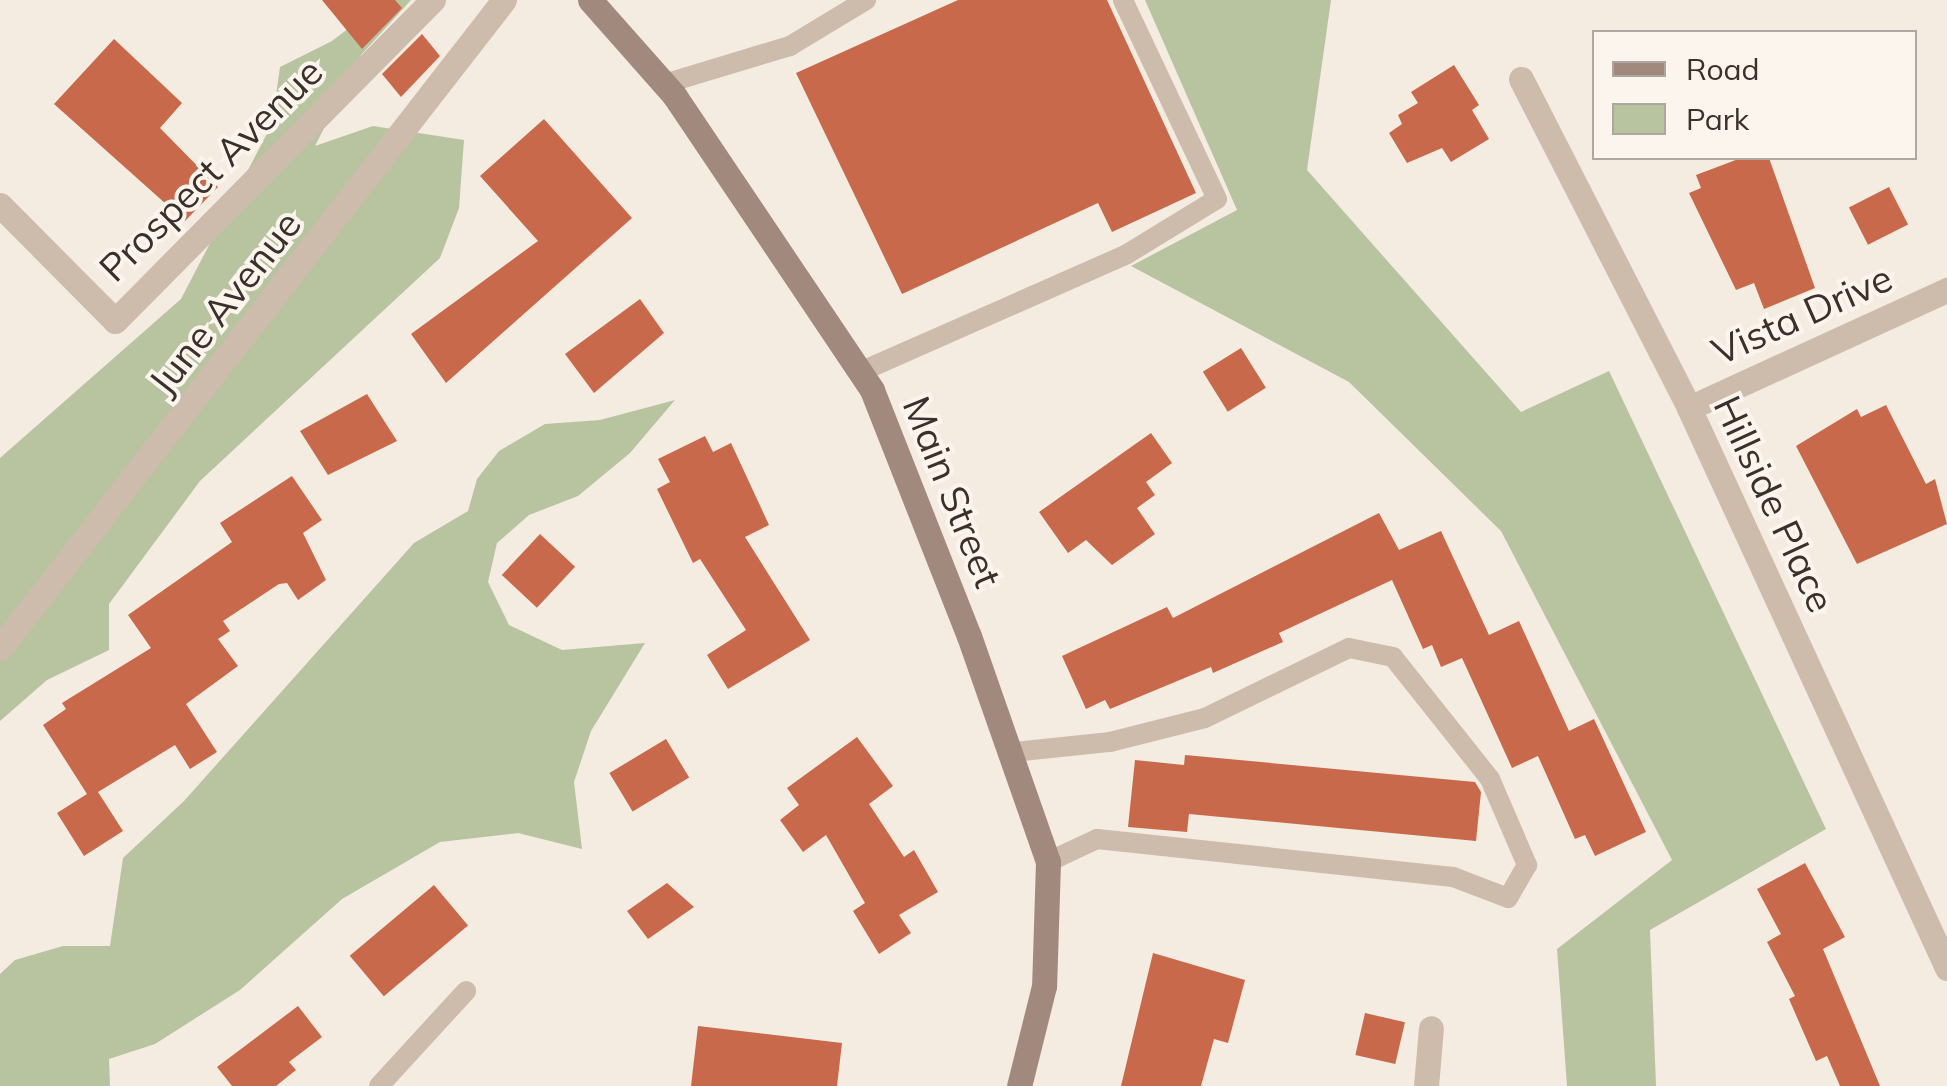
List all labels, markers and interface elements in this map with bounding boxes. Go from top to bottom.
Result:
legend [1592,30,1917,160]
street label: Prospect Avenue [90,49,332,291]
text: Road [1686,50,1760,88]
text: Park [1686,100,1749,138]
street label: June Avenue [139,202,311,404]
street label: Vista Drive [1705,255,1899,375]
street label: Hillside Place [1704,389,1844,619]
street label: Main Street [893,390,1011,594]

